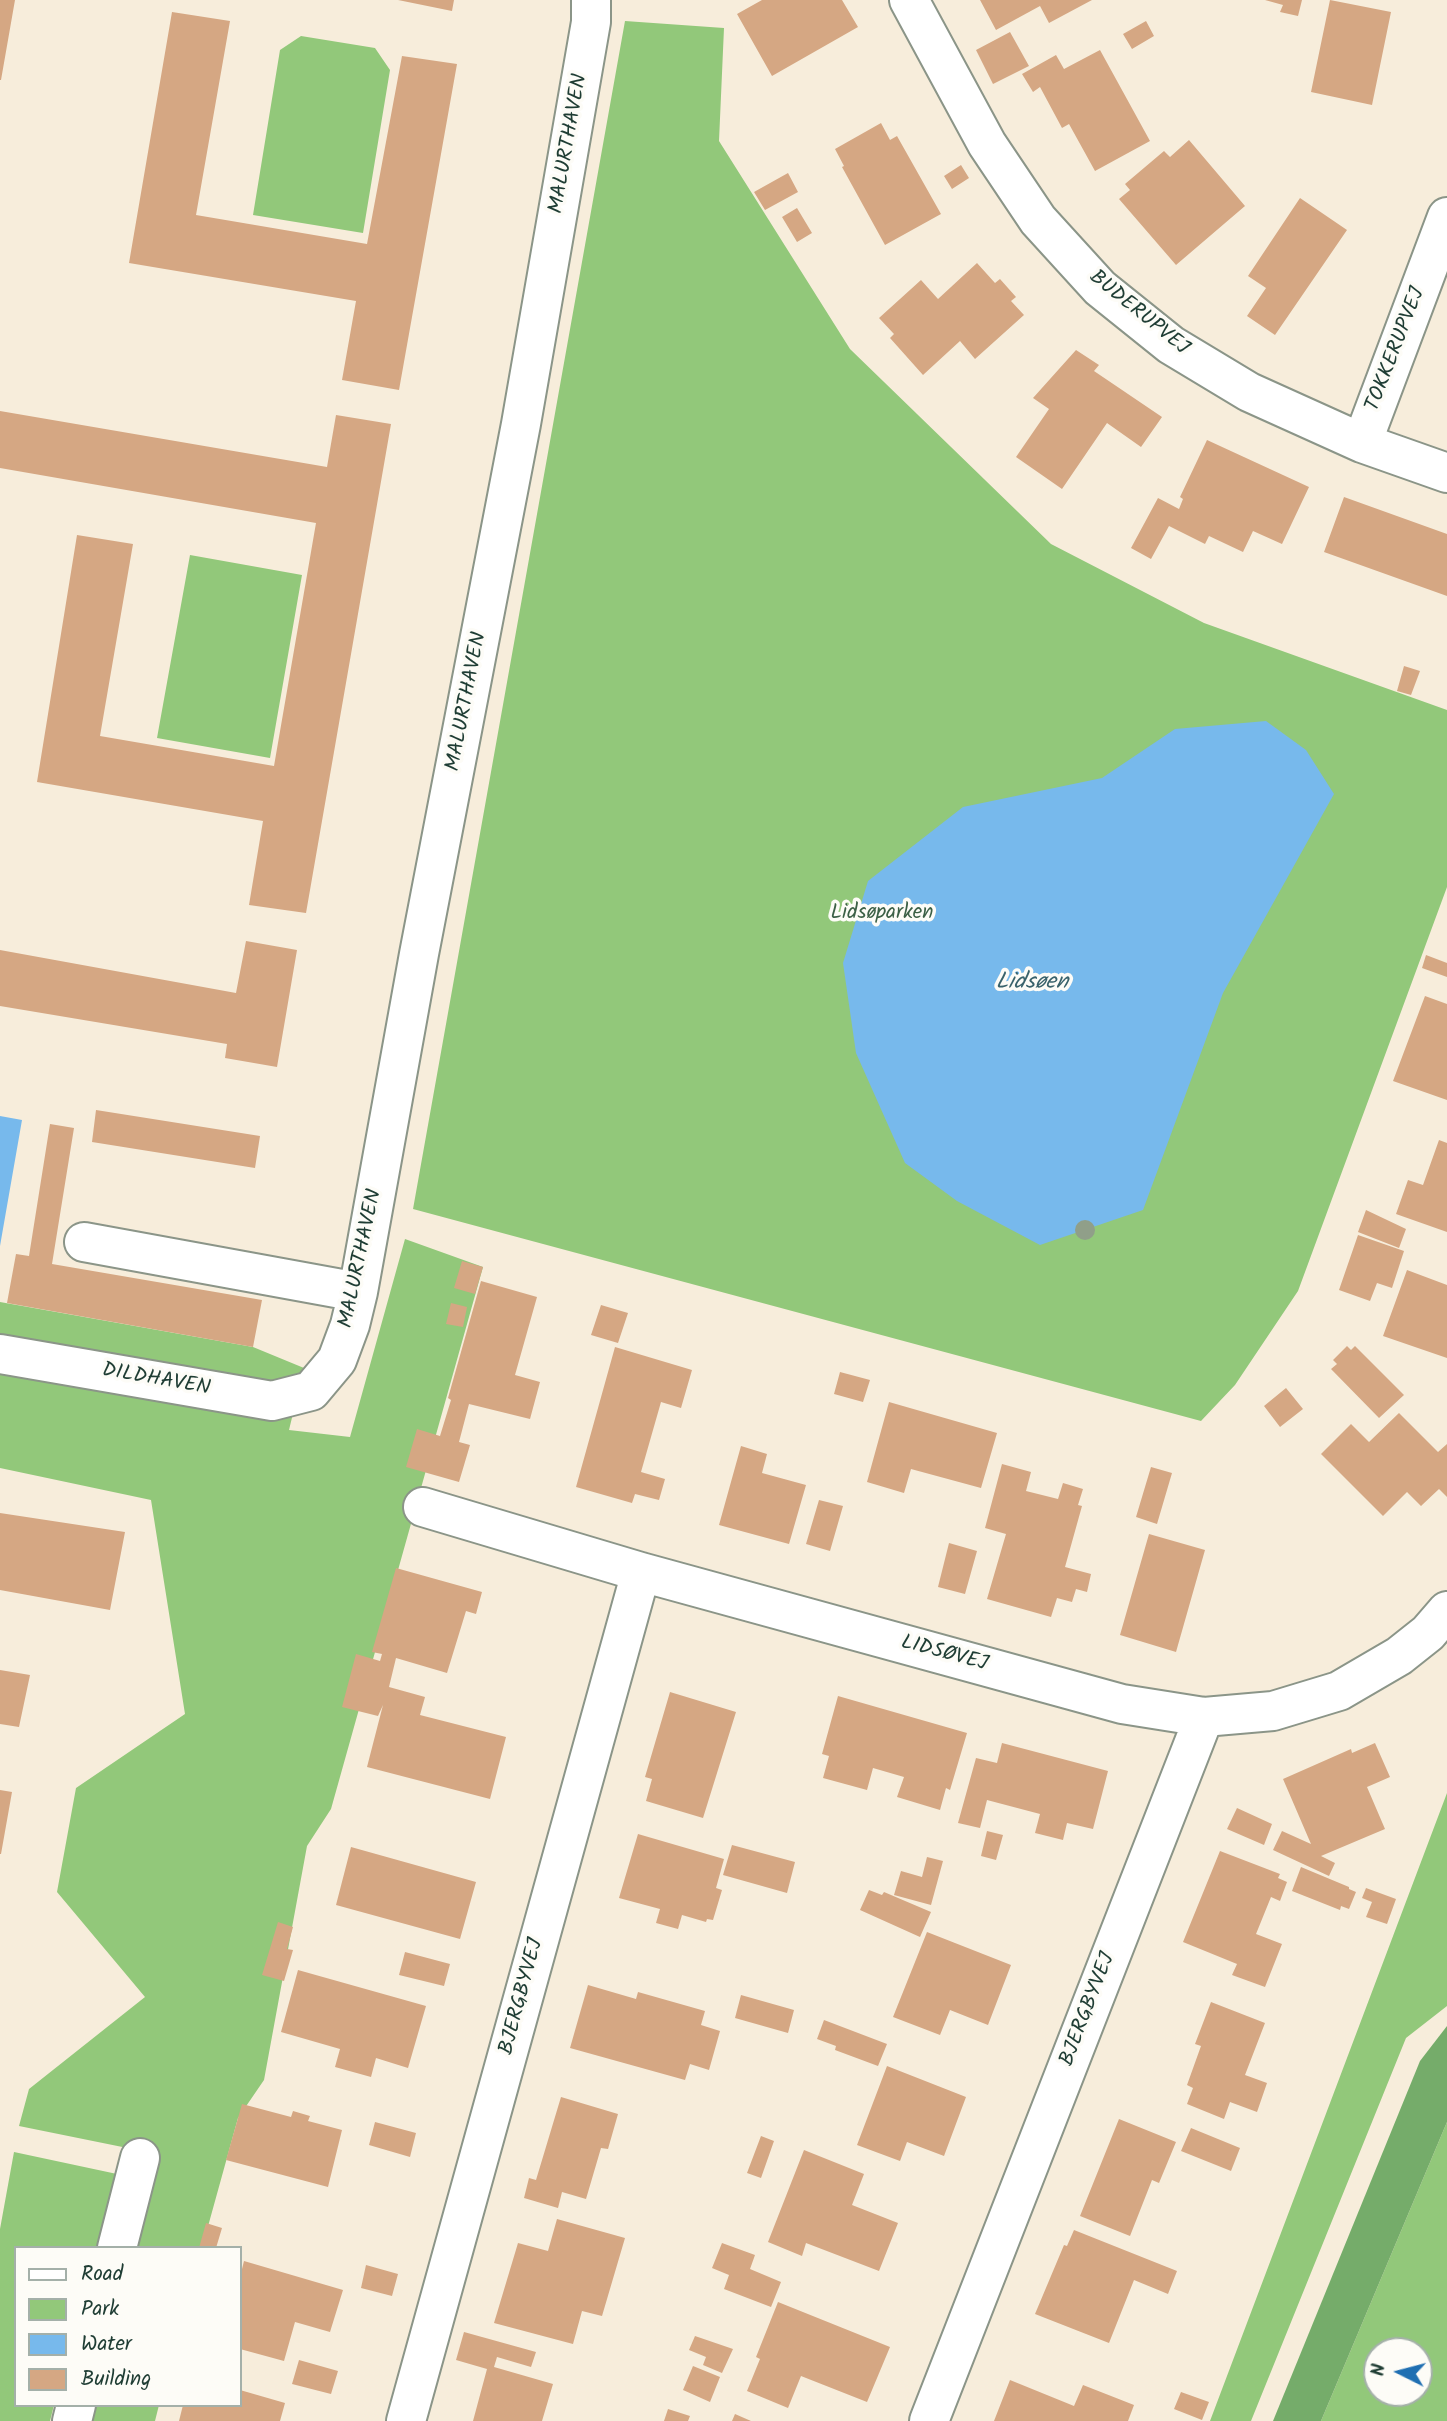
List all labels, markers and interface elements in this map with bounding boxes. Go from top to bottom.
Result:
street label: MALURTHAVEN [545,72,595,216]
street label: BUDERUPVEJ [1083,266,1193,362]
street label: TOKKERUPVEJ [1362,284,1432,416]
street label: MALURTHAVEN [442,630,494,774]
park label: Lidsøparken [831,901,933,927]
water label: Lidsøen [996,970,1068,998]
street label: MALURTHAVEN [335,1187,389,1331]
street label: DILDHAVEN [100,1359,212,1403]
street label: LIDSØVEJ [898,1631,990,1679]
street label: BJERGBYVEJ [495,1936,551,2058]
street label: BJERGBYVEJ [1056,1950,1122,2070]
legend [14,2246,242,2407]
text: Road [81,2258,123,2291]
text: Park [81,2293,119,2326]
text: Water [81,2328,132,2361]
north arrow [1363,2337,1433,2407]
text: N [1364,2362,1395,2378]
text: Building [81,2363,151,2396]

